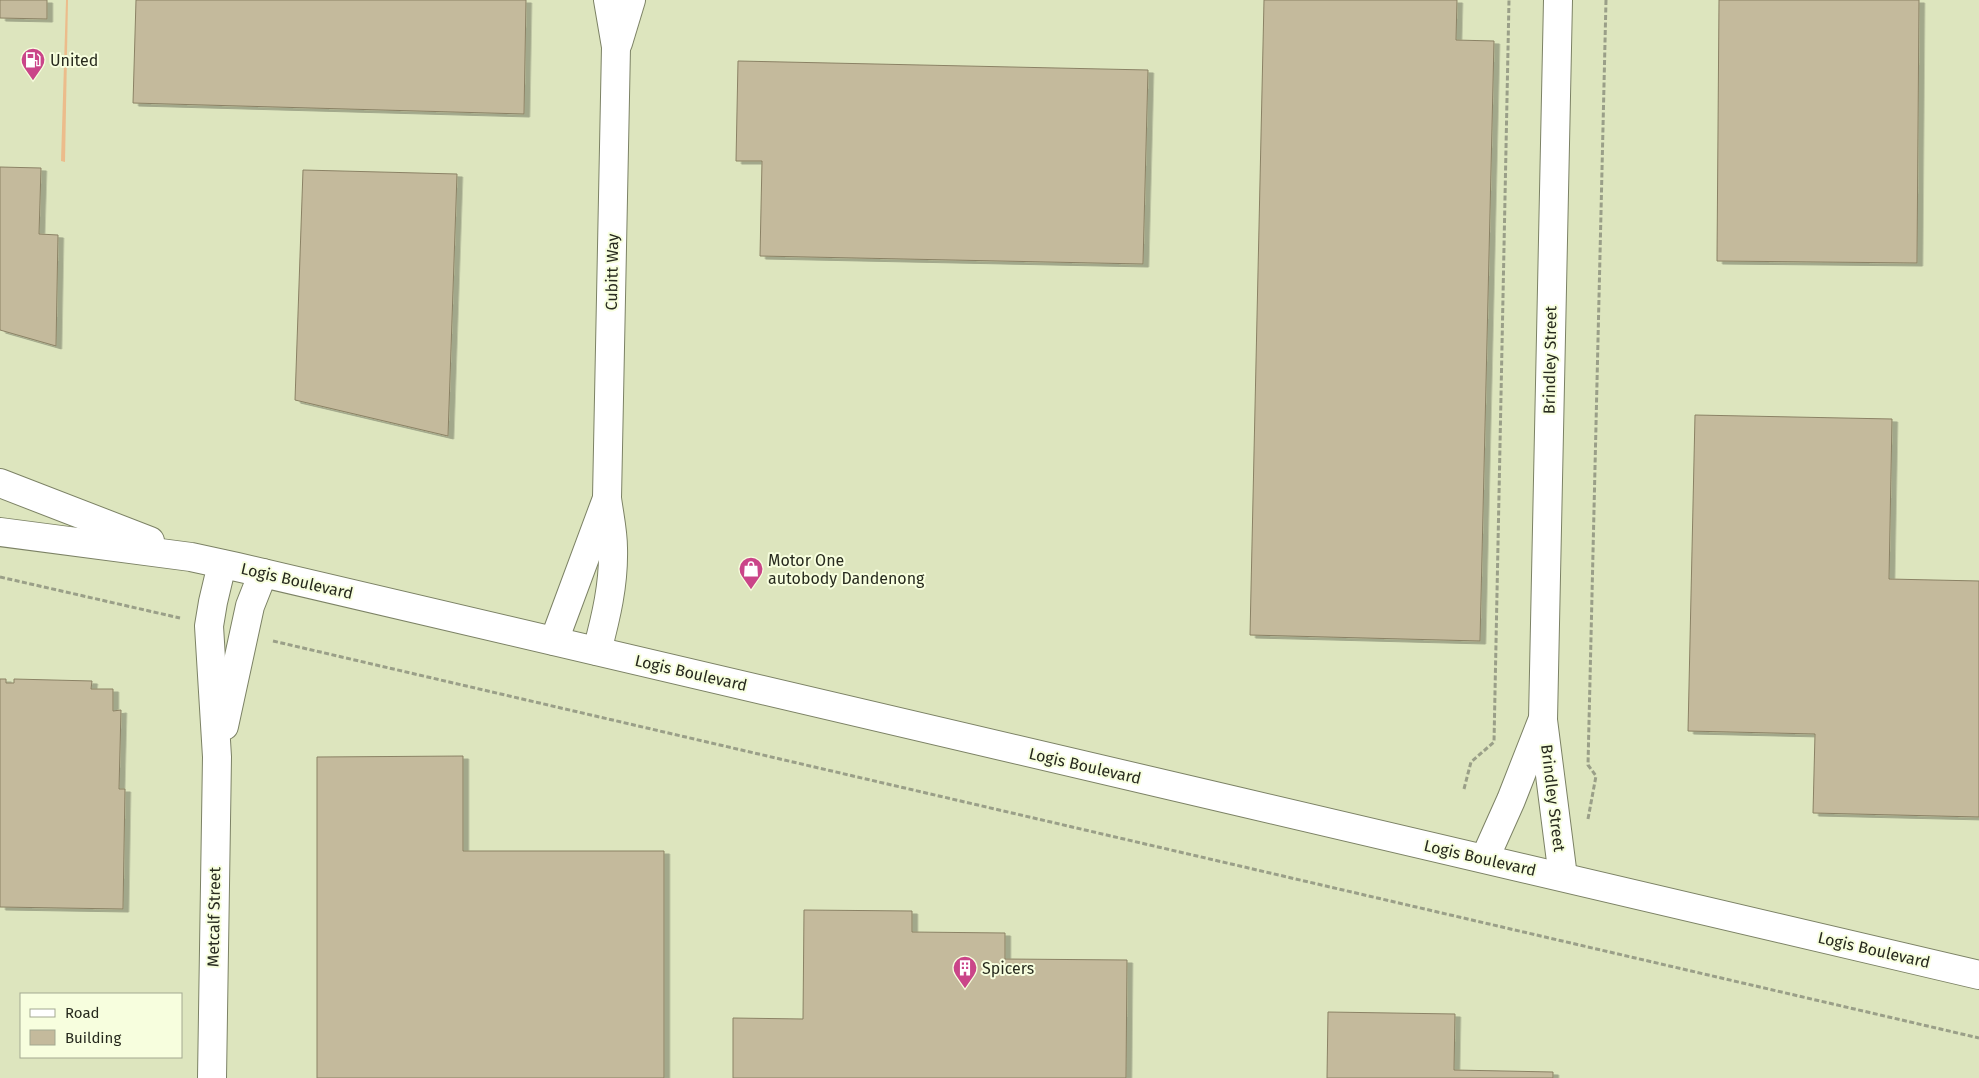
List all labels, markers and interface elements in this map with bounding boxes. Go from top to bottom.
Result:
fuel station icon: United [20,47,46,81]
place label: United [50,51,98,70]
street label: Cubitt Way [602,233,622,311]
street label: Brindley Street [1540,306,1560,414]
place label: Motor One autobody Dandenong [768,551,925,588]
shop icon: Motor One autobody Dandenong [738,556,764,590]
street label: Logis Boulevard [239,559,355,603]
street label: Logis Boulevard [633,651,749,695]
street label: Brindley Street [1537,743,1569,853]
street label: Logis Boulevard [1027,744,1143,788]
street label: Logis Boulevard [1422,836,1538,880]
street label: Metcalf Street [204,866,224,967]
street label: Logis Boulevard [1816,928,1932,972]
building icon: Spicers [952,955,978,989]
place label: Spicers [982,959,1034,978]
legend [20,993,182,1058]
text: Road [65,1004,100,1022]
text: Building [65,1029,121,1047]

